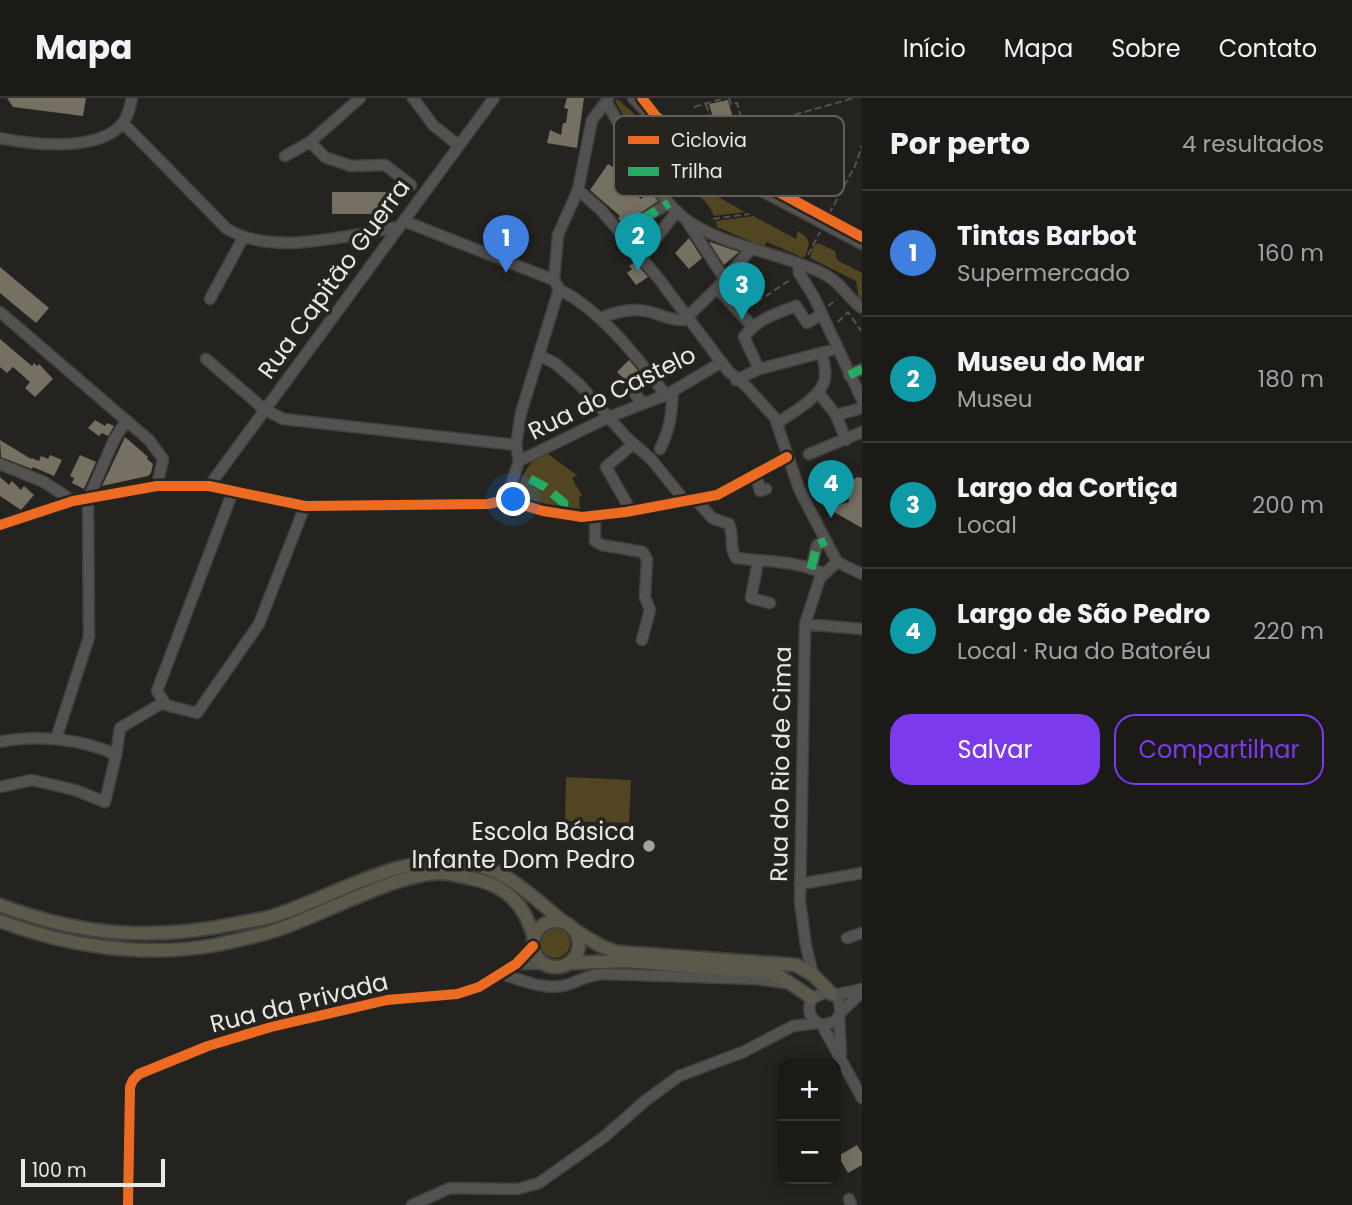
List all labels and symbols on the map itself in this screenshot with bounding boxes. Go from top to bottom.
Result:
legend [614,116,844,196]
text: Ciclovia [671,127,747,154]
text: Trilha [671,158,723,185]
street label: Rua Capitão Guerra [250,172,417,385]
pin: 2 [615,213,661,271]
pin: 1 [483,215,529,273]
pin: 3 [719,262,765,320]
street label: Rua do Castelo [522,338,701,447]
pin: 4 [808,460,854,518]
your location [496,482,530,516]
street label: Rua do Rio de Cima [762,646,799,882]
place label: Escola Básica Infante Dom Pedro [411,815,635,876]
marker: Escola Básica Infante Dom Pedro [641,838,657,854]
street label: Rua da Privada [206,964,391,1041]
scale bar [21,1156,164,1188]

